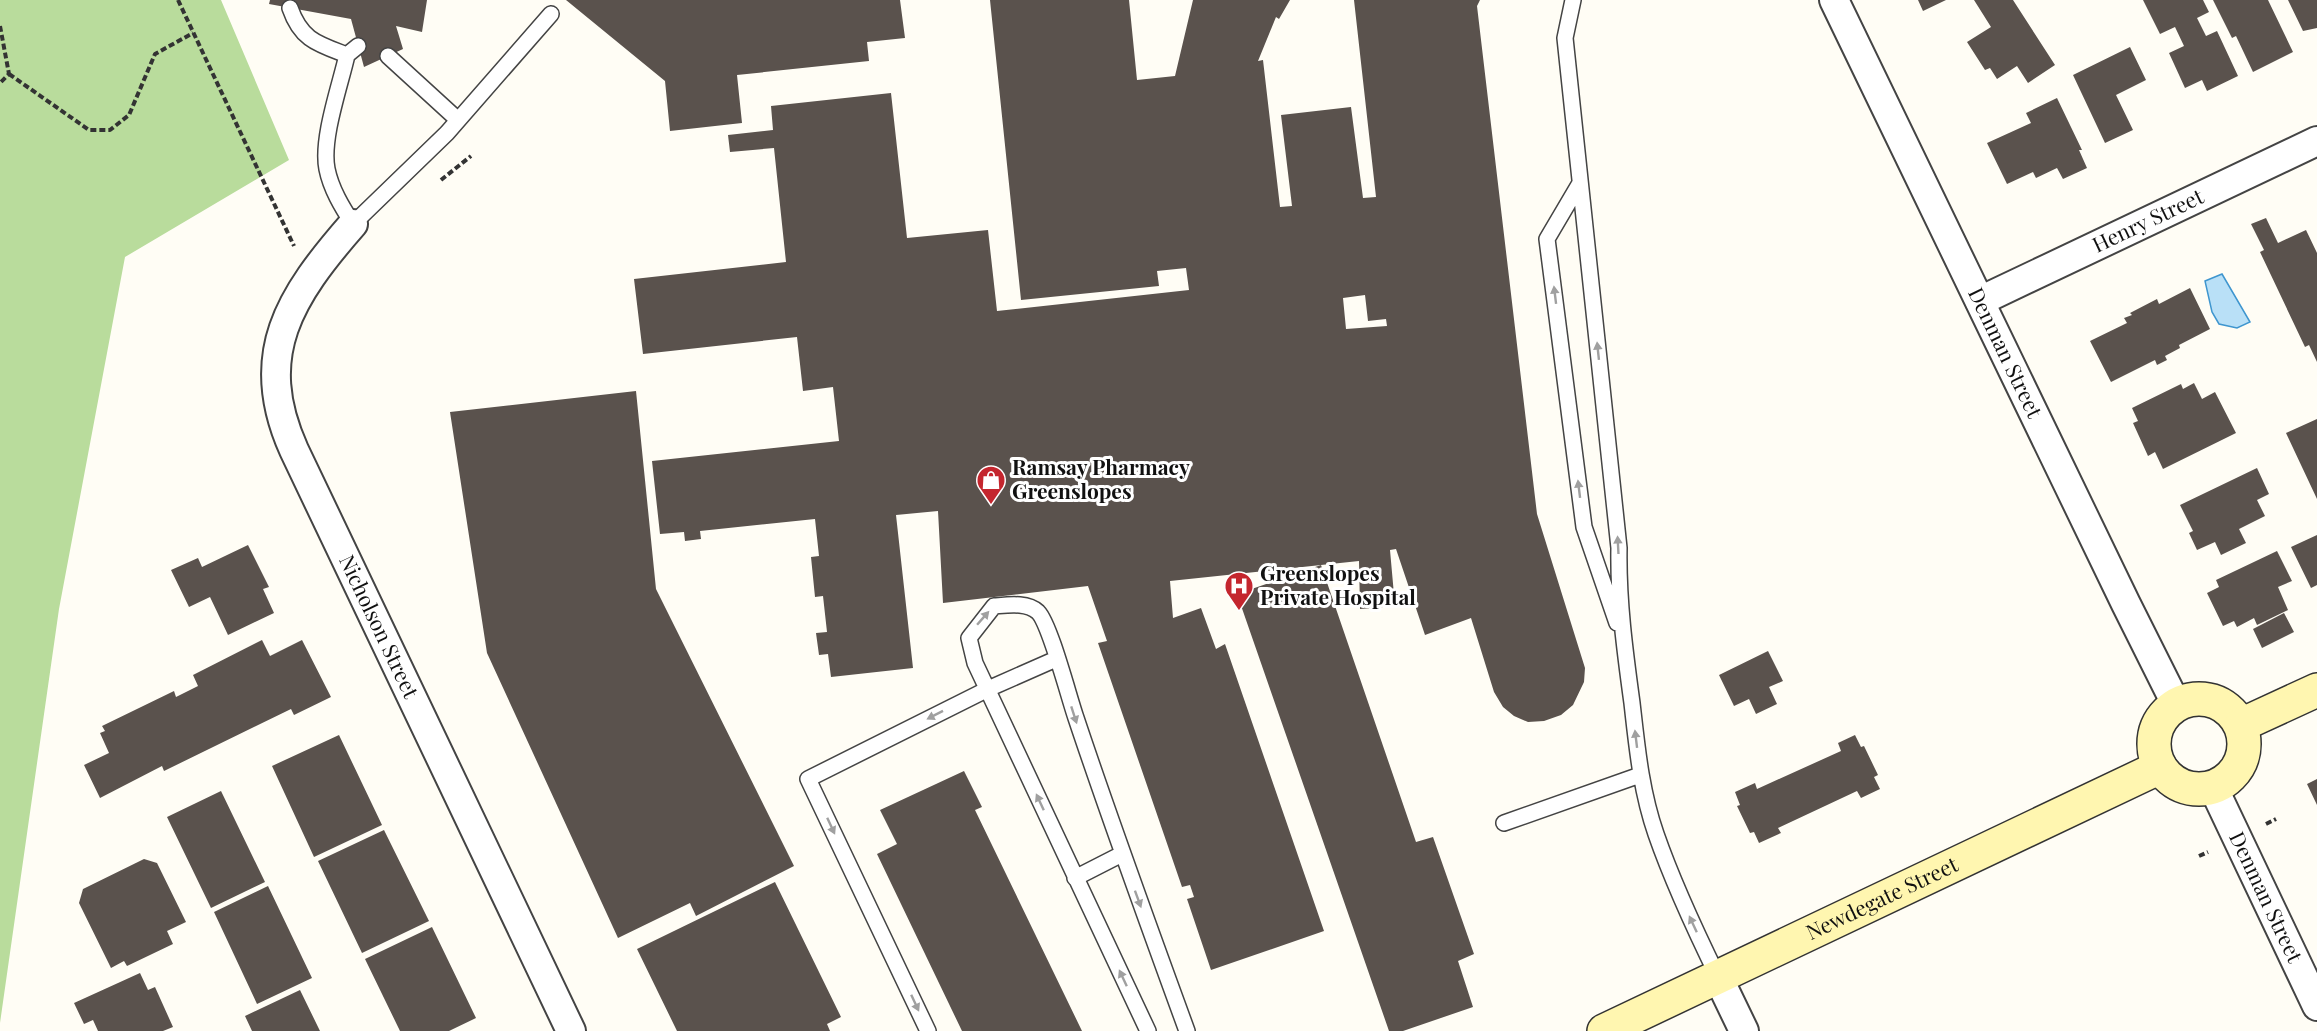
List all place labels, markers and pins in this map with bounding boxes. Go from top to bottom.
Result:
place label: Ramsay Pharmacy Greenslopes [1012,452,1190,504]
shop icon: Ramsay Pharmacy Greenslopes [975,464,1007,506]
place label: Greenslopes Private Hospital [1260,558,1416,610]
hospital icon: Greenslopes Private Hospital [1223,570,1255,612]

